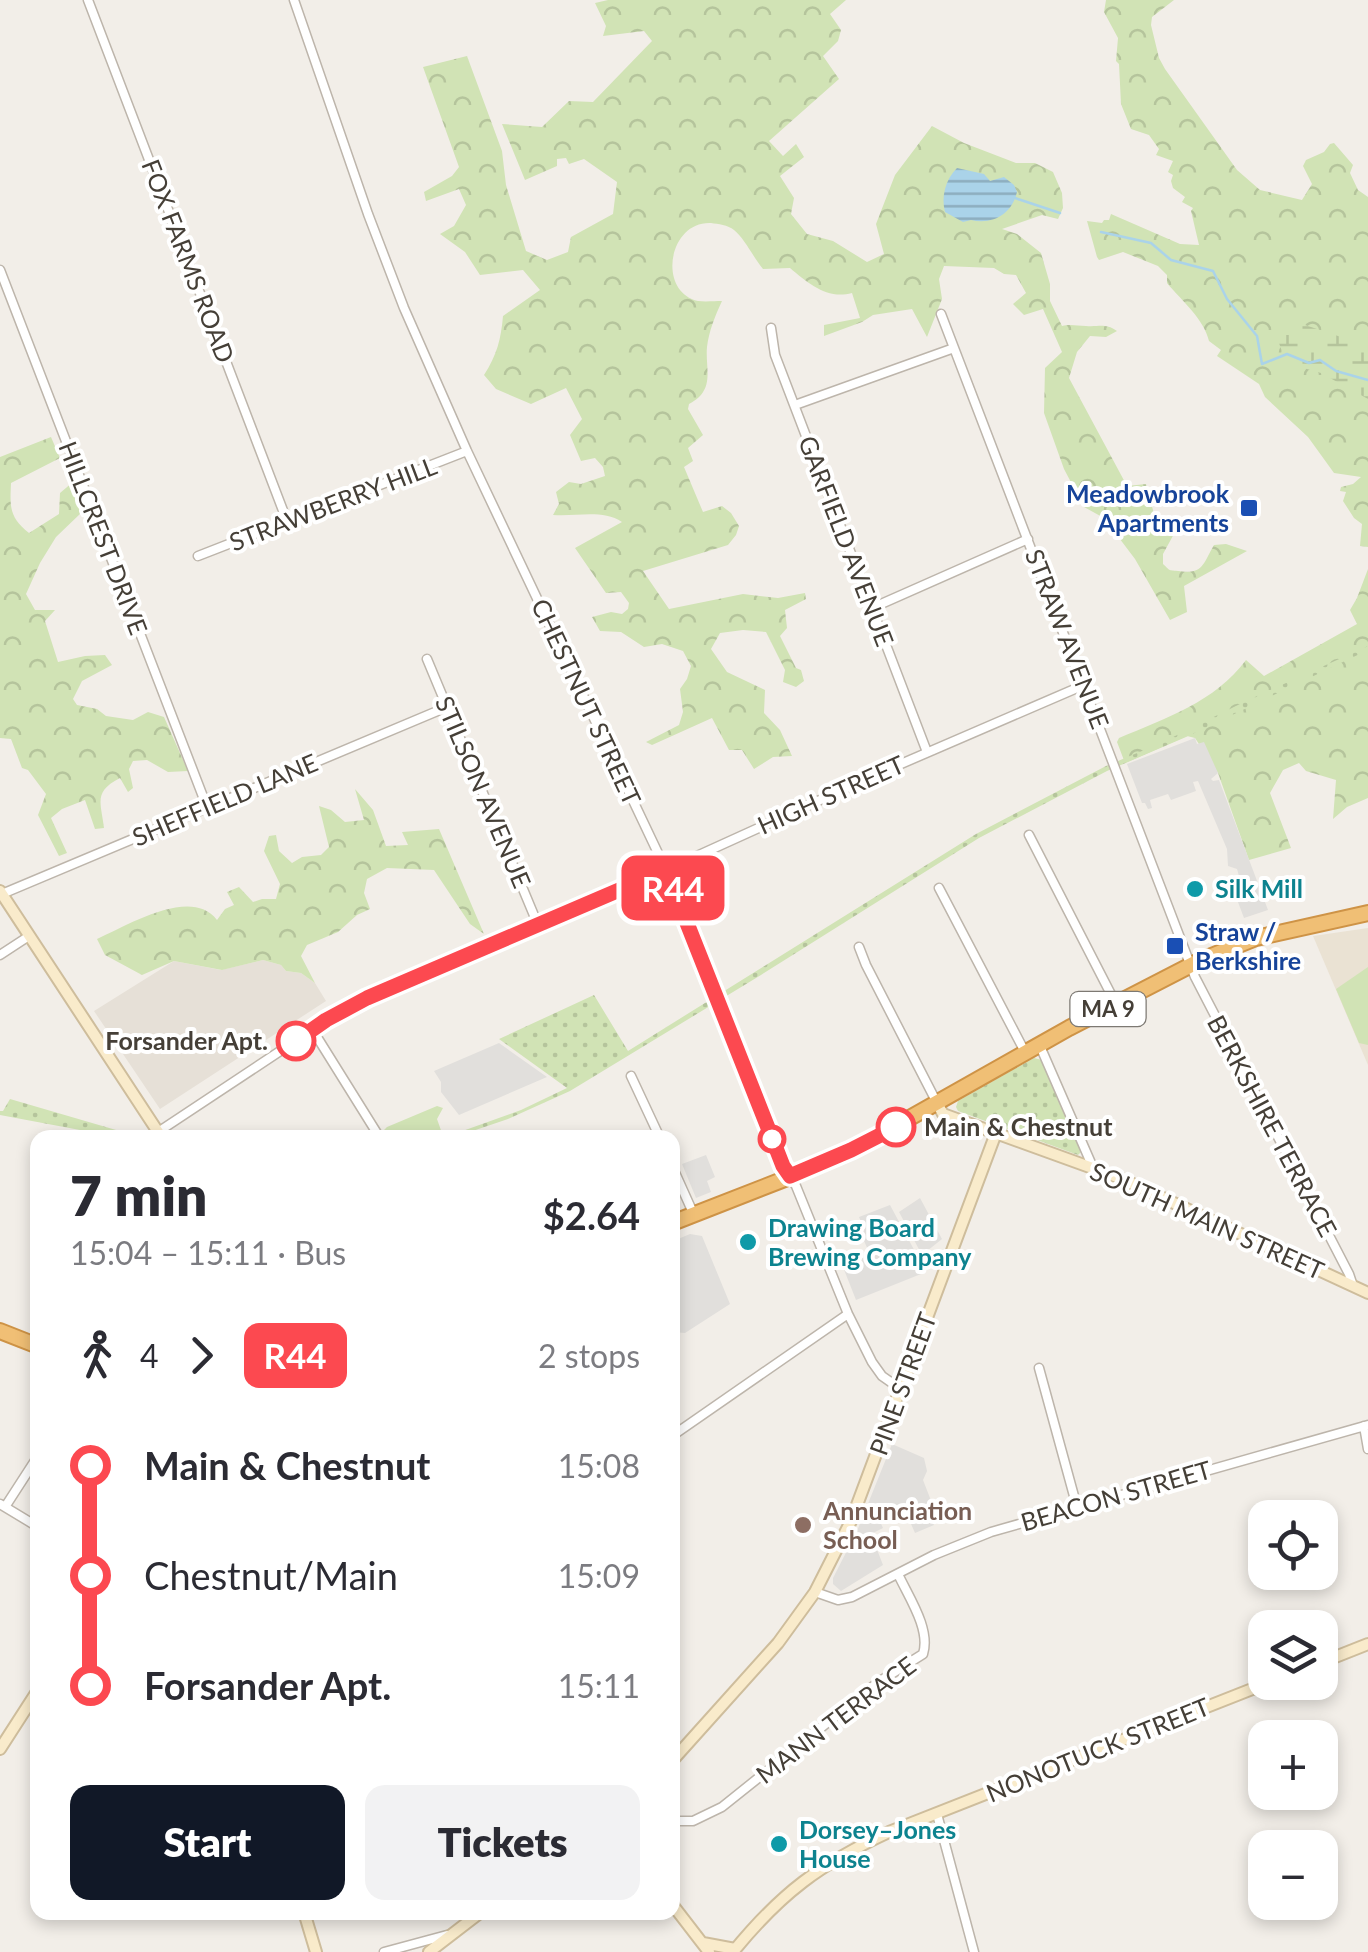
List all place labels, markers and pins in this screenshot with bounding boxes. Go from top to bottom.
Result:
place label: Meadowbrook Apartments [1066,478,1230,537]
marker: Meadowbrook Apartments [1238,497,1260,519]
place label: Silk Mill [1215,873,1303,903]
marker: Silk Mill [1184,878,1206,900]
place label: Straw / Berkshire [1195,916,1301,975]
marker: Straw / Berkshire [1164,935,1186,957]
marker: Forsander Apt. [277,1022,315,1060]
place label: Forsander Apt. [105,1025,268,1055]
marker: Main & Chestnut [877,1108,915,1146]
place label: Main & Chestnut [924,1111,1113,1141]
unlabelled marker [759,1126,785,1152]
place label: Drawing Board Brewing Company [768,1212,972,1271]
marker: Drawing Board Brewing Company [737,1231,759,1253]
place label: Annunciation School [822,1495,972,1554]
marker: Annunciation School [792,1514,814,1536]
place label: Dorsey–Jones House [799,1814,956,1873]
marker: Dorsey–Jones House [768,1833,790,1855]

